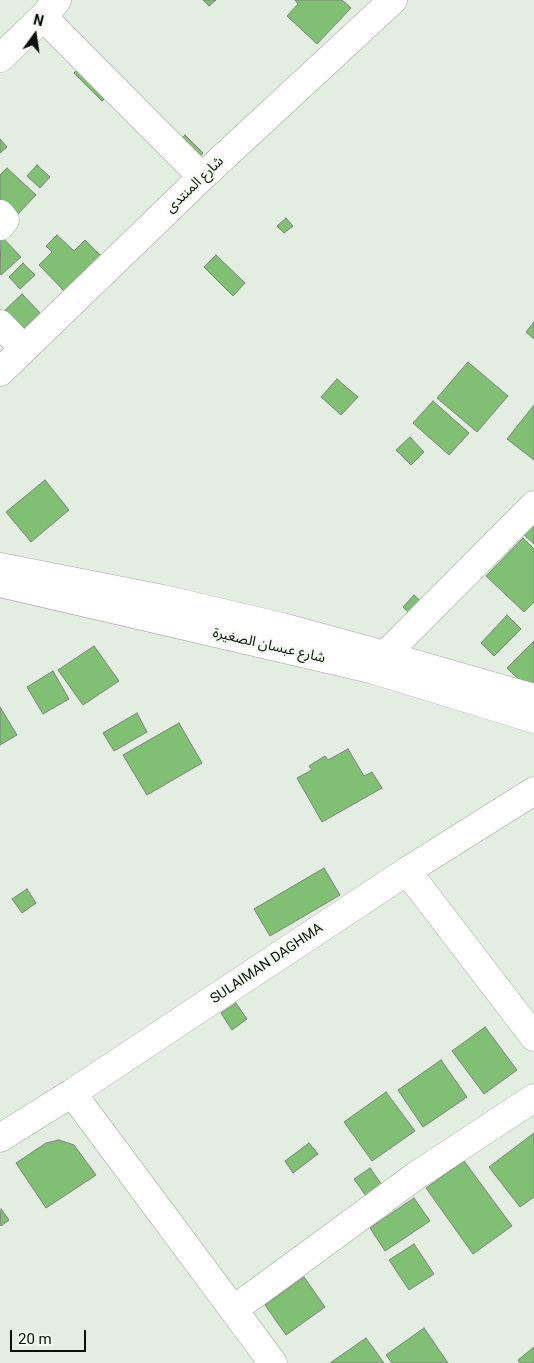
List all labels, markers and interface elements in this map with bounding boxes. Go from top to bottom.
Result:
north arrow [10,10,60,60]
text: N [32,11,45,29]
street label: شارع المنتدى [163,153,227,217]
street label: شارع عبسان الصغيرة [211,625,327,667]
street label: SULAIMAN DAGHMA [208,920,326,1008]
scale bar [12,1320,89,1352]
text: 20 m [18,1330,52,1348]

